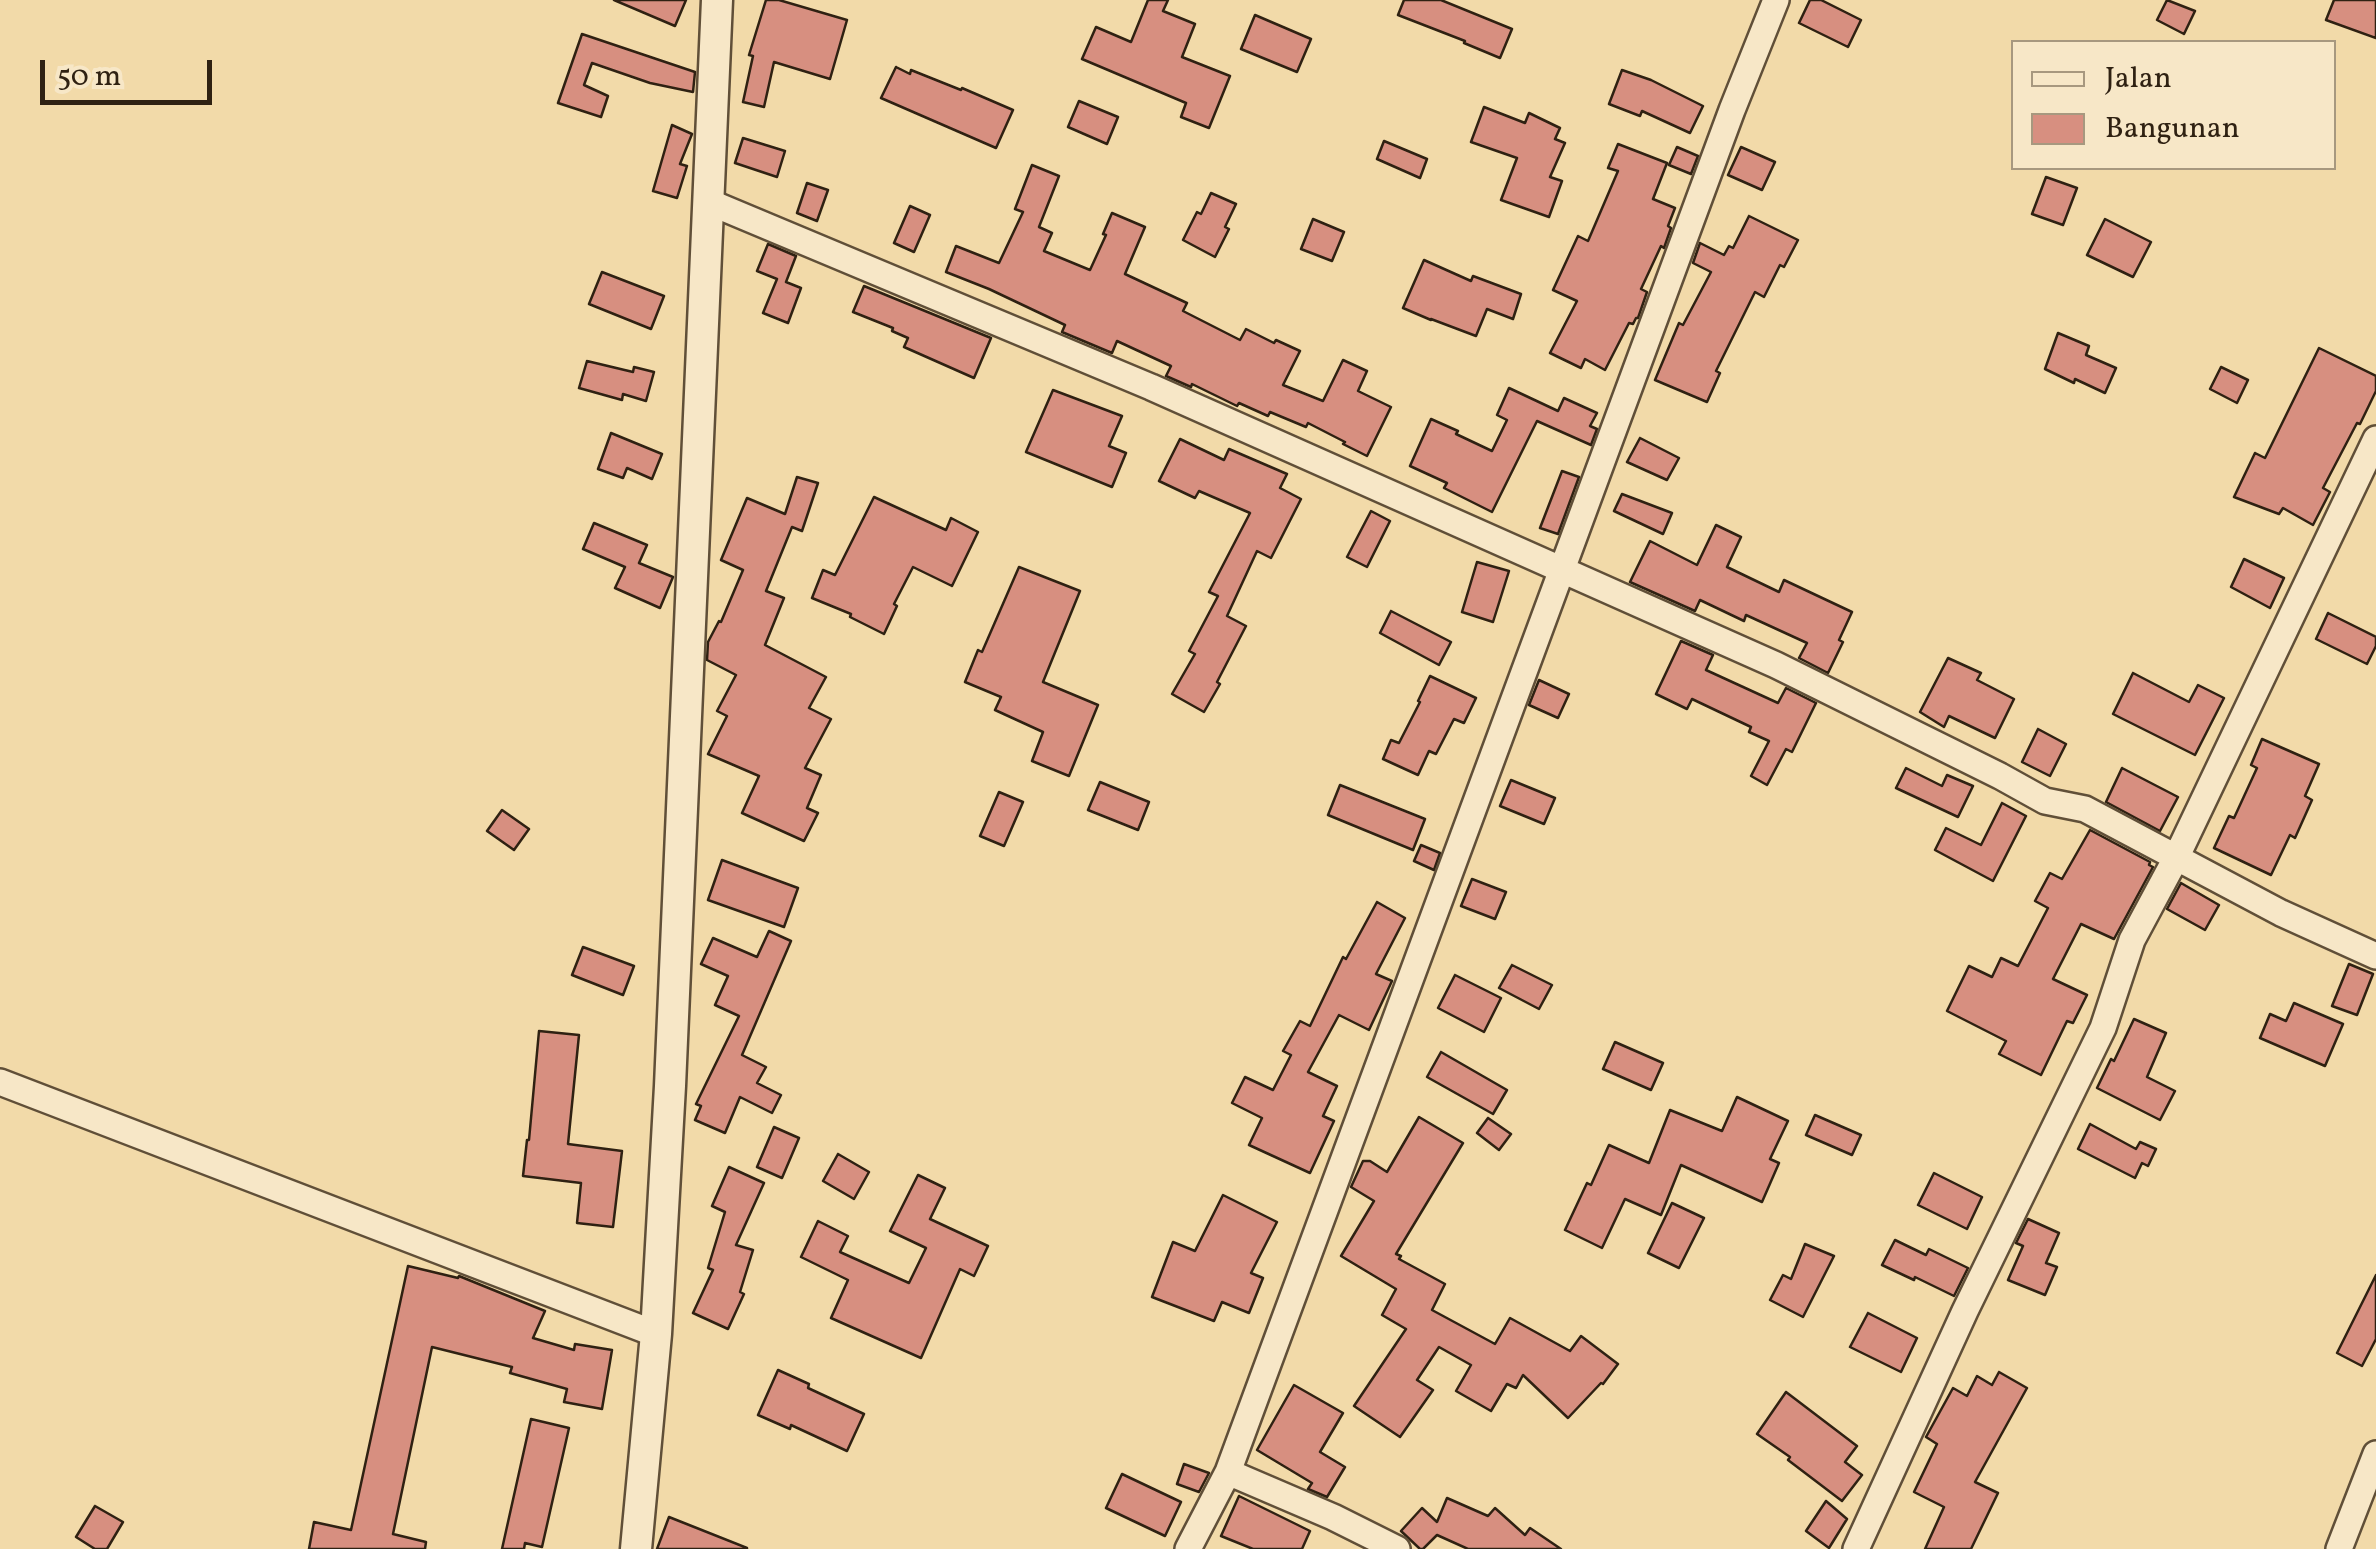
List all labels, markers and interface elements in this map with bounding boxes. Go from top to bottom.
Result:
scale bar [45,40,218,102]
legend [2011,40,2336,170]
text: 50 m [57,56,121,98]
text: Jalan [2105,58,2172,100]
text: Bangunan [2105,108,2240,150]

